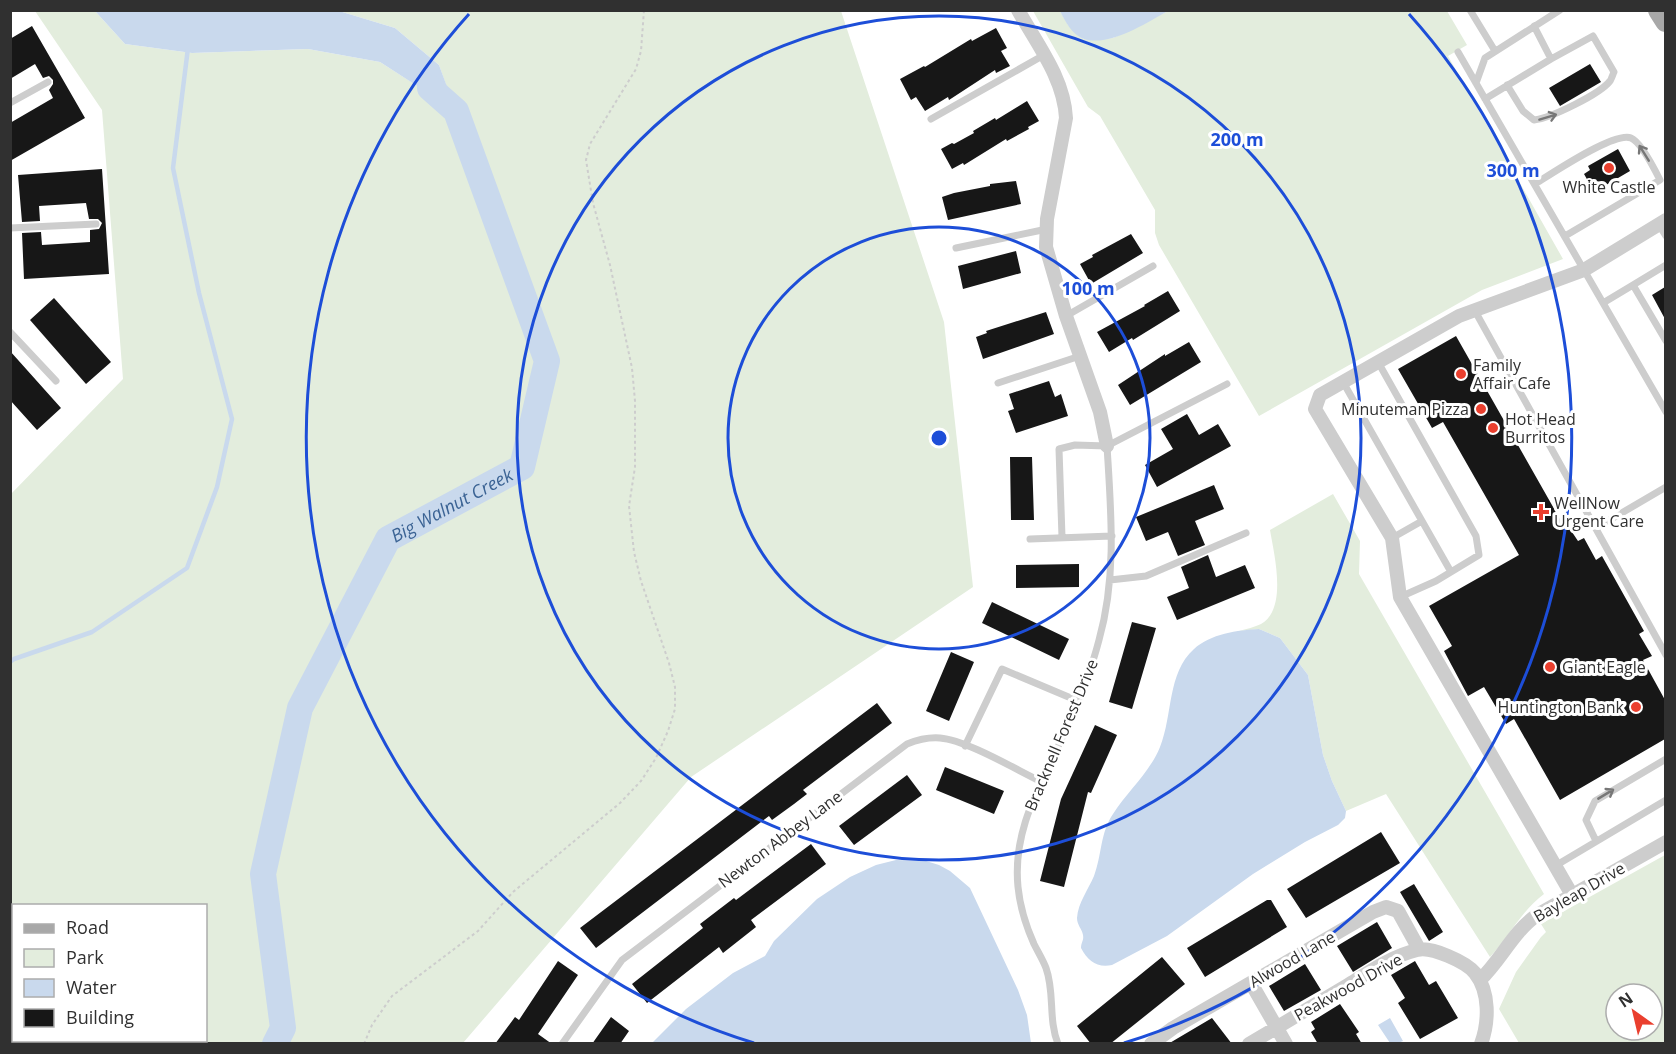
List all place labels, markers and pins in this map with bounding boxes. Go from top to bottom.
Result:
marker: White Castle [1602,161,1616,175]
place label: White Castle [1563,176,1655,198]
place label: Family Affair Cafe [1473,354,1551,394]
marker: Family Affair Cafe [1454,367,1468,381]
place label: Minuteman Pizza [1341,398,1469,420]
marker: Minuteman Pizza [1474,402,1488,416]
place label: Hot Head Burritos [1505,408,1576,448]
marker: Hot Head Burritos [1486,421,1500,435]
centre of rings [929,428,949,448]
place label: WellNow Urgent Care [1554,492,1644,532]
marker: WellNow Urgent Care [1532,503,1550,521]
place label: Giant Eagle [1562,656,1646,678]
marker: Giant Eagle [1543,660,1557,674]
place label: Huntington Bank [1498,696,1625,718]
marker: Huntington Bank [1629,700,1643,714]

